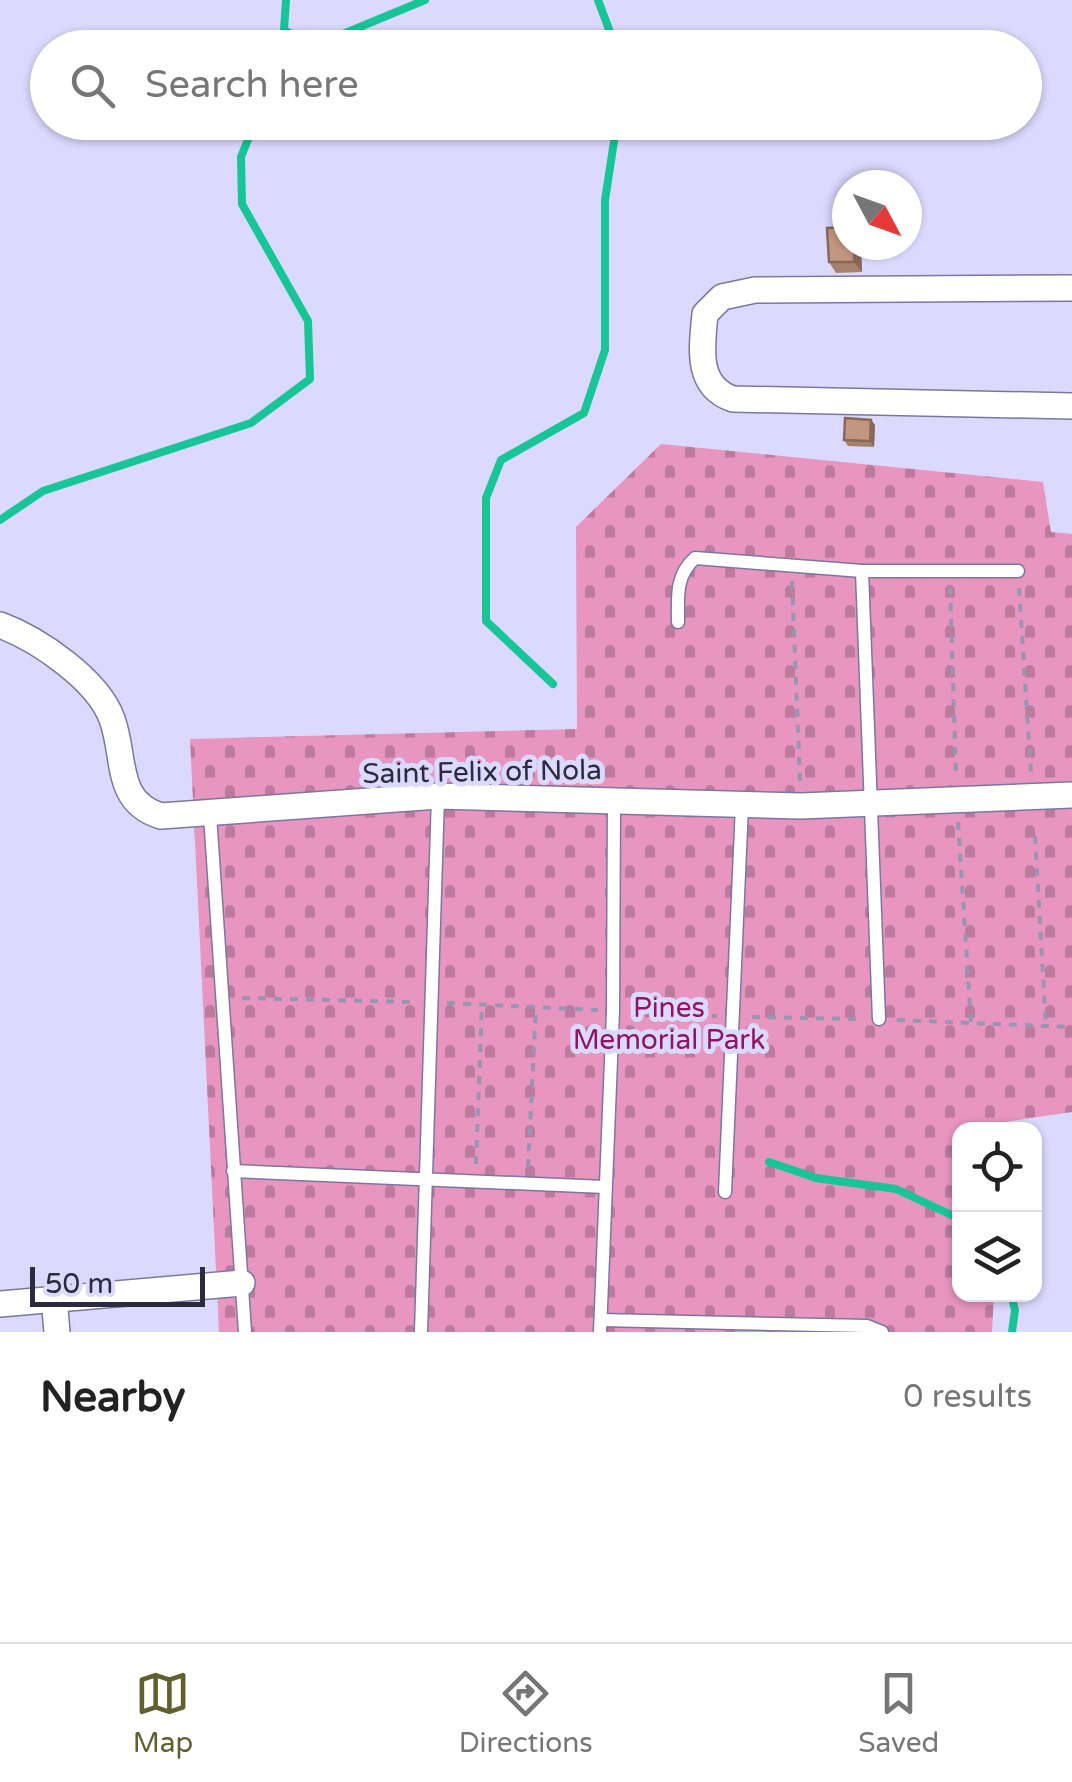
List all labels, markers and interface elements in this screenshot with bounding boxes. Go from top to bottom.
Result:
search box [30,30,1042,140]
icon: search [65,58,120,113]
text: Search here [145,62,359,108]
north arrow [832,170,922,260]
street label: Saint Felix of Nola [362,753,602,791]
park label: Pines Memorial Park [573,991,765,1057]
map controls [952,1122,1042,1302]
button: locate [952,1122,1042,1212]
button: layers [952,1212,1042,1302]
scale bar [30,1262,205,1306]
text: 50 m [45,1267,113,1301]
text: Nearby [40,1372,185,1423]
text: 0 results [903,1378,1032,1416]
tab: Map [133,1666,193,1760]
tab: Directions [459,1666,593,1760]
tab: Saved [858,1666,939,1760]

